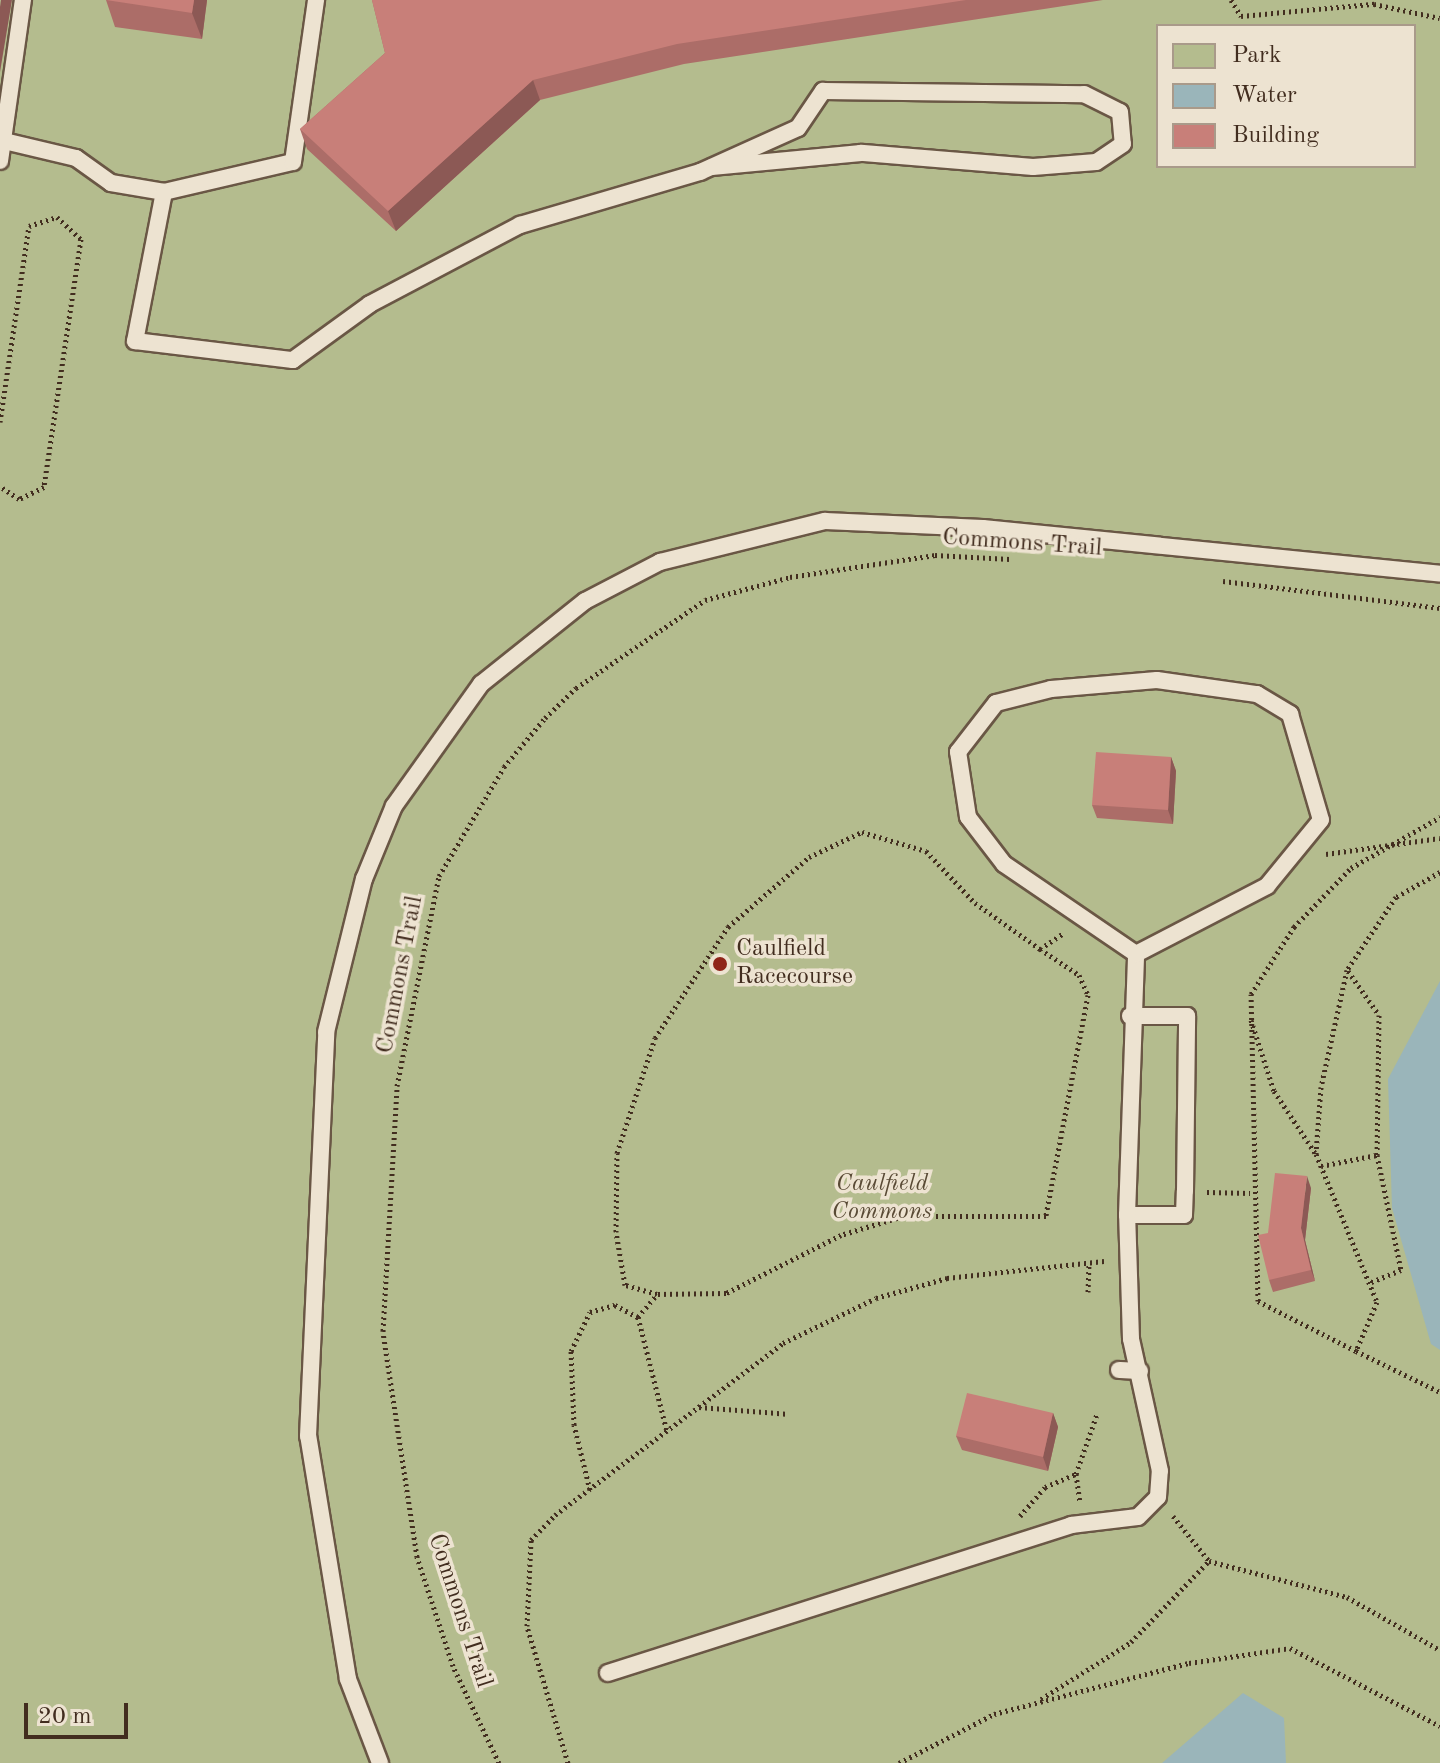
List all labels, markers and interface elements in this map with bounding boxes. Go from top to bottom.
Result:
legend [1156,24,1416,168]
text: Park [1232,44,1281,68]
text: Water [1232,84,1297,108]
text: Building [1232,124,1319,148]
street label: Commons Trail [941,524,1103,564]
street label: Commons Trail [372,894,430,1056]
place label: Caulfield Racecourse [736,936,853,992]
marker: Caulfield Racecourse [711,955,729,973]
park label: Caulfield Commons [832,1171,932,1227]
street label: Commons Trail [421,1531,497,1691]
scale bar [28,1687,132,1737]
text: 20 m [38,1705,92,1729]

